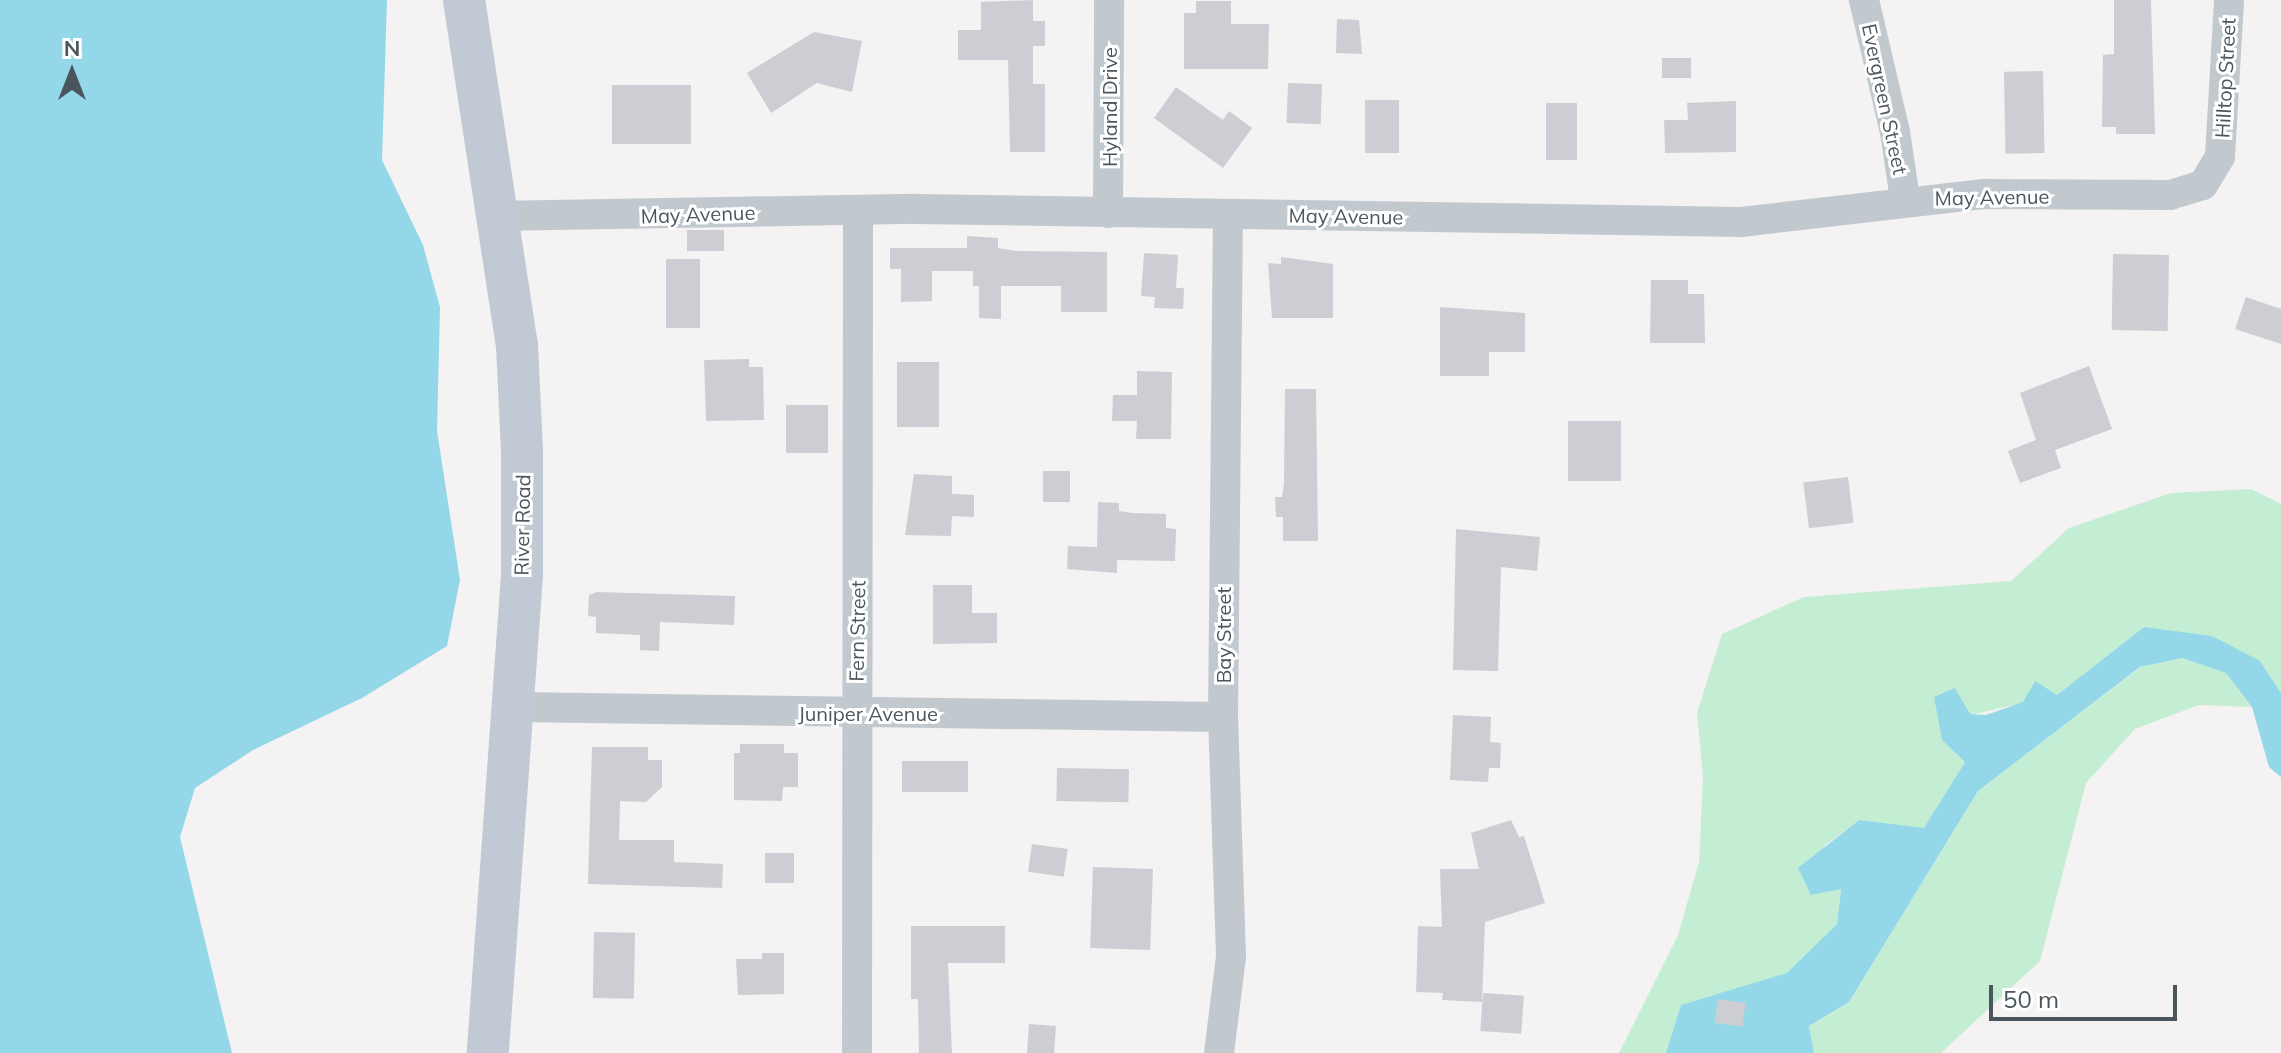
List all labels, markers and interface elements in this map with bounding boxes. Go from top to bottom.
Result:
street label: Hilltop Street [2210,17,2240,139]
street label: Evergreen Street [1857,22,1913,176]
north arrow [32,32,112,112]
text: N [64,34,80,62]
street label: Hyland Drive [1097,47,1121,167]
street label: May Avenue [1935,184,2049,210]
street label: May Avenue [640,200,756,228]
street label: May Avenue [1289,203,1403,229]
street label: River Road [509,474,535,576]
street label: Fern Street [844,580,870,682]
street label: Bay Street [1211,587,1235,683]
street label: Juniper Avenue [798,701,938,725]
scale bar [1993,969,2181,1019]
text: 50 m [2003,984,2059,1014]

